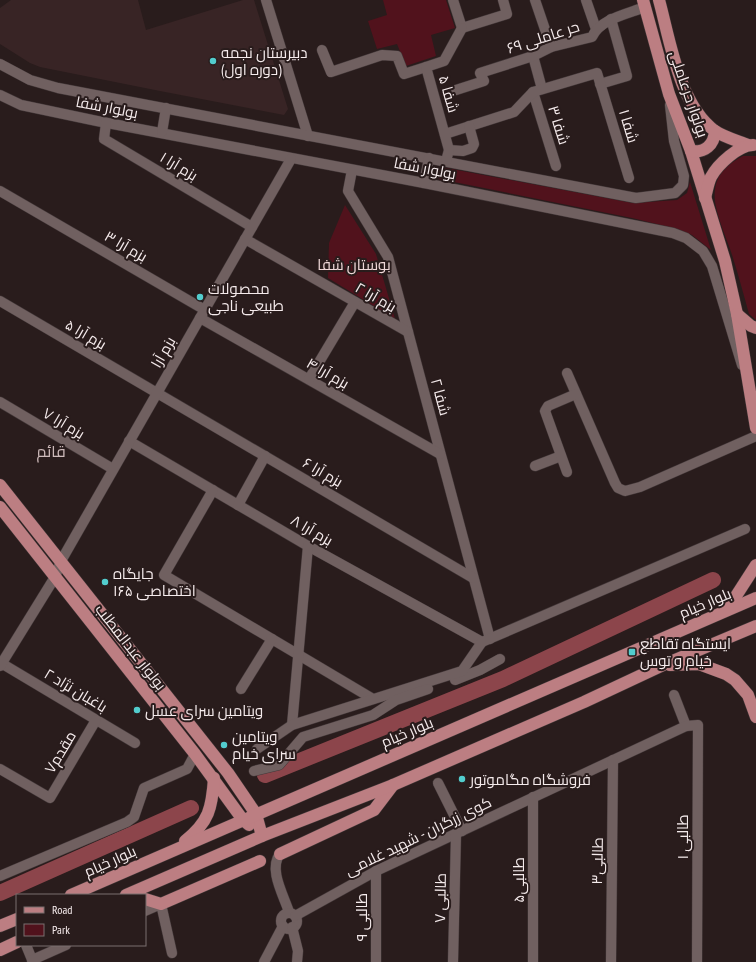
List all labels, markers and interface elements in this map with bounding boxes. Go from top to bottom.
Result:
street label: حر عاملی ۶۹ [504,16,582,59]
place label: دبیرستان نجمه (دوره اول) [221,43,307,79]
street label: بولوار حرعاملی [664,48,713,140]
marker: دبیرستان نجمه (دوره اول) [208,56,218,66]
street label: شفا ۵ [435,73,463,115]
street label: بولوار شفا [74,92,140,122]
street label: شفا ۳ [544,103,574,147]
street label: شفا ۱ [615,107,643,145]
street label: بزم آرا ۱ [156,147,201,186]
street label: بولوار شفا [392,153,458,183]
street label: بزم آرا ۳ [101,226,151,267]
park label: بوستان شفا [317,255,391,275]
street label: بزم آرا ۲ [352,278,400,317]
place label: محصولات طبیعی ناجی [208,279,284,316]
marker: محصولات طبیعی ناجی [195,292,205,302]
street label: بزم آرا ۵ [61,315,110,354]
street label: بزم آرا [146,333,180,372]
street label: بزم آرا ۴ [303,353,353,394]
street label: شفا ۲ [427,376,455,418]
street label: بزم آرا ۷ [39,403,88,444]
district label: قائم [36,441,66,463]
street label: بزم آرا ۶ [299,453,347,492]
street label: بزم آرا ۸ [287,510,337,551]
place label: جایگاه اختصاصی ۱۶۵ [113,564,196,601]
marker: جایگاه اختصاصی ۱۶۵ [100,577,110,587]
street label: بلوار خیام [676,584,734,623]
street label: بولوار عبدالمطلب [91,600,171,694]
place label: ایستگاه تقاطع خیام و توس [640,634,731,671]
marker: ایستگاه تقاطع خیام و توس [627,647,637,657]
street label: باغبان نژاد ۲ [41,664,111,717]
place label: ویتامین سرای عسل [145,701,263,721]
marker: ویتامین سرای عسل [132,705,142,715]
street label: بلوار خیام [378,713,436,752]
street label: مقدم۷ [40,727,81,777]
place label: ویتامین سرای خیام [232,727,296,764]
marker: ویتامین سرای خیام [219,740,229,750]
place label: فروشگاه مگاموتور [469,770,591,789]
marker: فروشگاه مگاموتور [457,774,467,784]
street label: کوی زرگران - شهید غلامی [342,792,495,881]
street label: طالبی ۱ [673,814,693,860]
street label: طالبی۳ [587,837,608,885]
street label: بلوار خیام [81,841,139,882]
street label: طالبی۵ [509,857,529,903]
street label: طالبی ۷ [430,873,451,923]
street label: طالبی ۹ [352,893,372,941]
legend [16,894,146,946]
text: Road [52,902,72,917]
text: Park [52,922,70,937]

